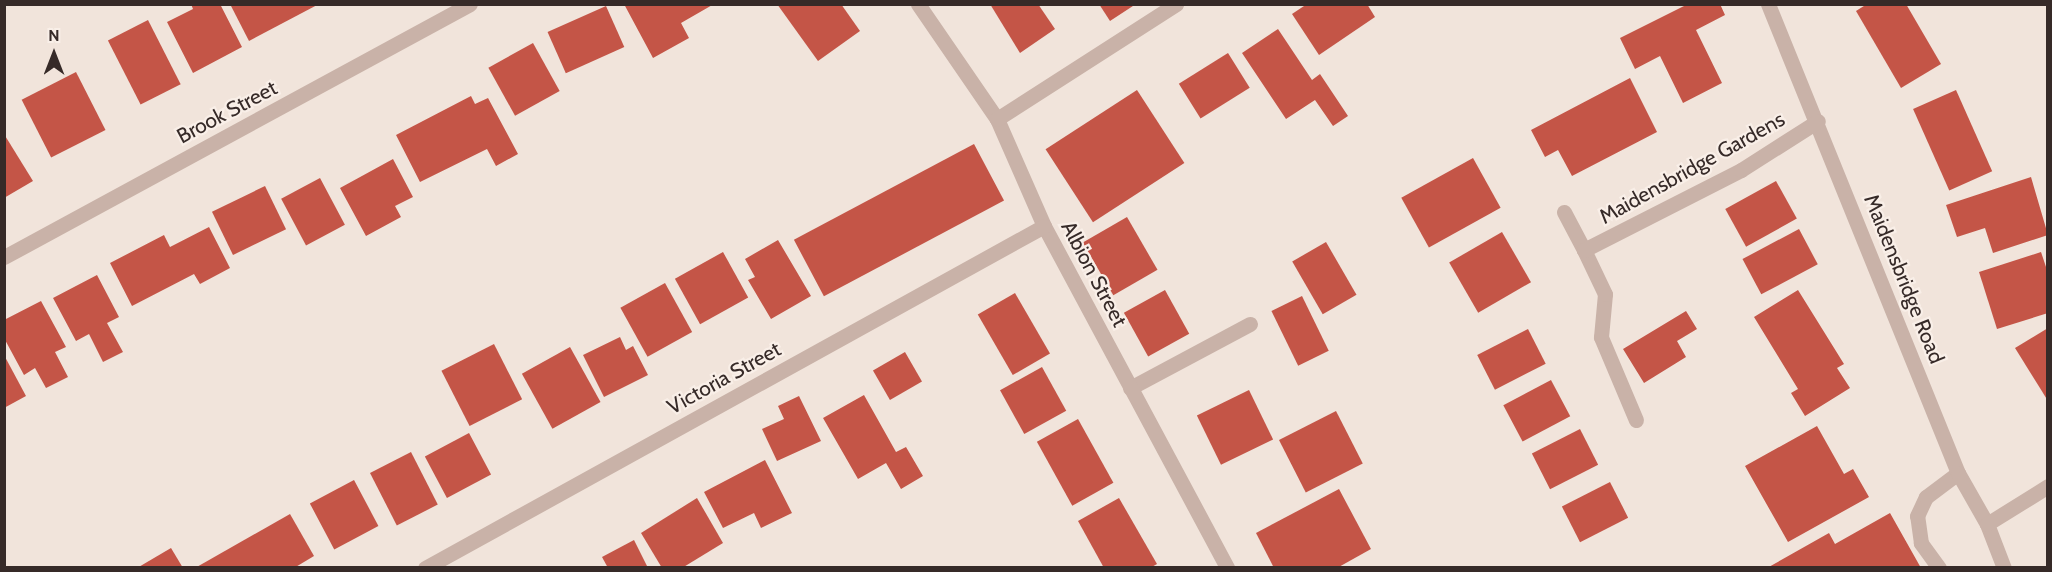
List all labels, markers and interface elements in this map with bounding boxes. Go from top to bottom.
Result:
north arrow [24,24,84,84]
text: N [48,26,60,45]
street label: Brook Street [173,75,281,149]
street label: Maidensbridge Gardens [1595,107,1789,229]
street label: Maidensbridge Road [1859,191,1949,367]
street label: Albion Street [1056,217,1132,331]
street label: Victoria Street [663,336,785,420]

